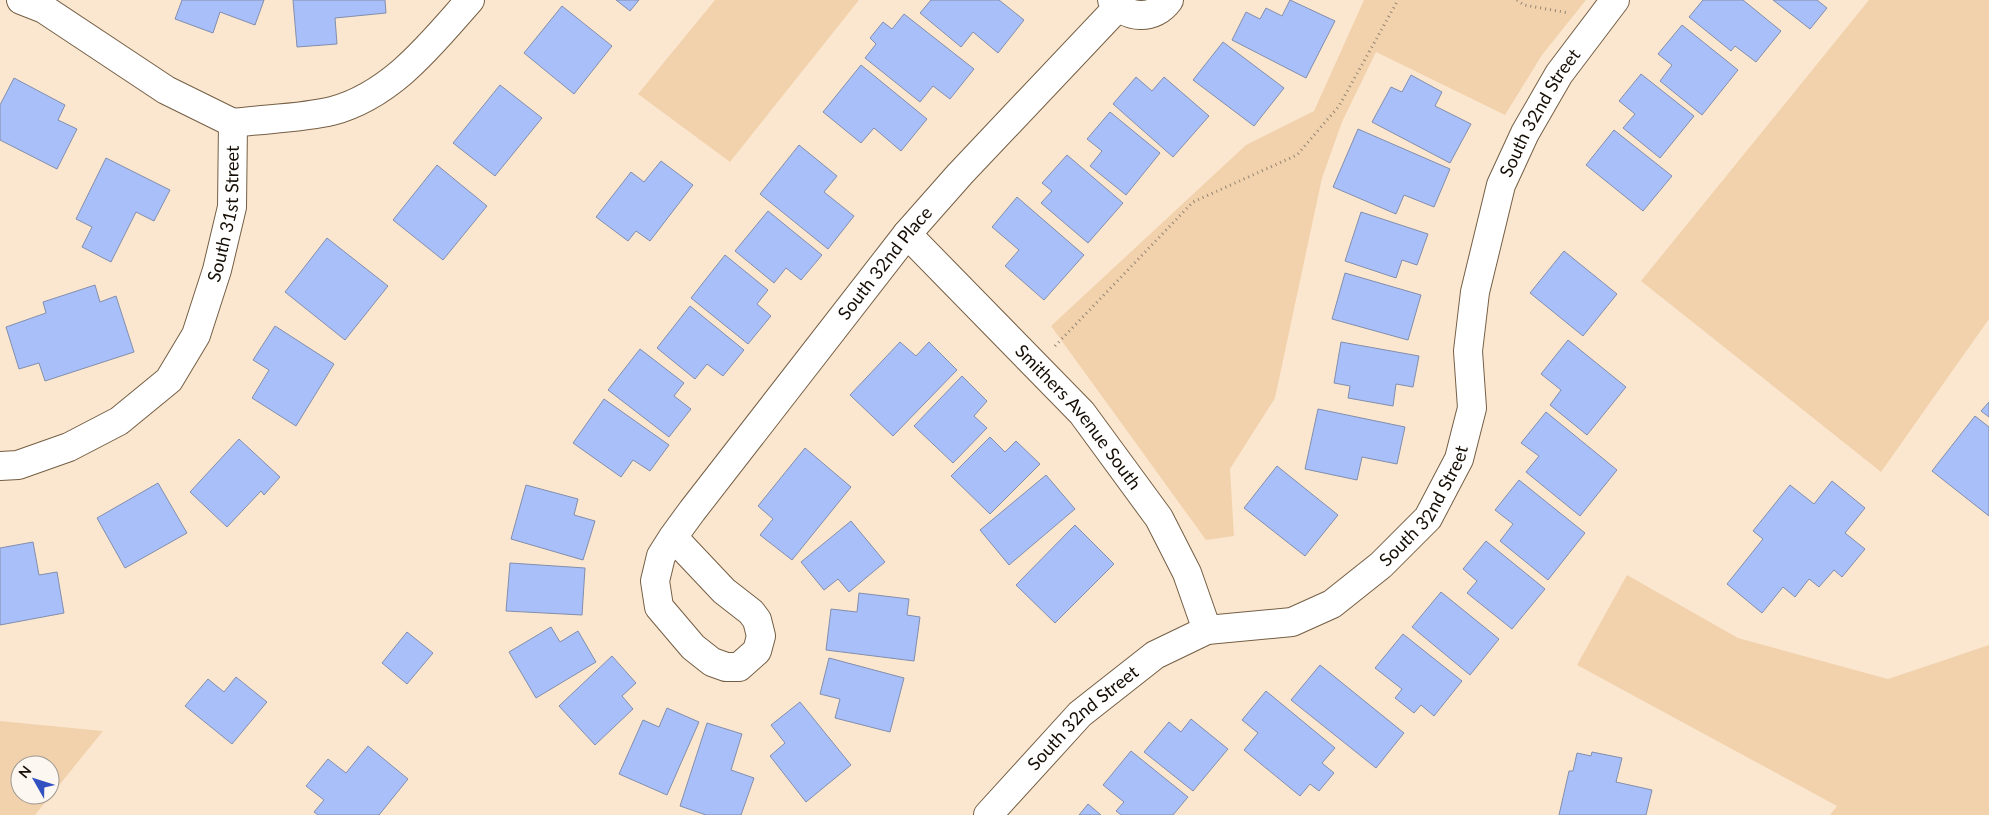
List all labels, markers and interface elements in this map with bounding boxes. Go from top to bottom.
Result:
street label: South 32nd Street [1494,43,1585,180]
street label: South 31st Street [202,145,243,285]
street label: South 32nd Place [833,201,936,324]
street label: Smithers Avenue South [1011,339,1146,494]
street label: South 32nd Street [1374,443,1472,570]
street label: South 32nd Street [1022,660,1143,774]
north arrow [10,755,60,805]
text: N [15,762,35,781]

